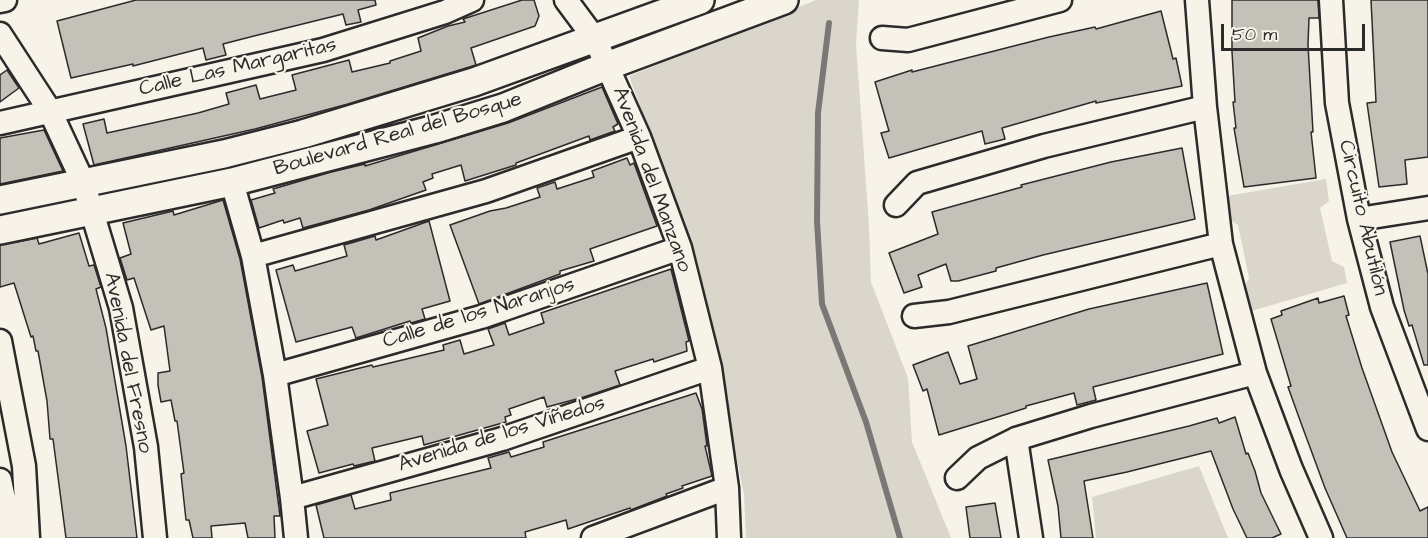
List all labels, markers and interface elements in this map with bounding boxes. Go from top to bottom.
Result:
scale bar [1224,12,1368,50]
text: 50 m [1232,22,1277,47]
street label: Calle Las Margaritas [137,33,339,103]
street label: Avenida del Manzano [606,84,696,276]
street label: Boulevard Real del Bosque [271,87,525,183]
street label: Circuito Abutilón [1332,138,1392,298]
street label: Avenida del Fresno [97,271,157,455]
street label: Calle de los Naranjos [380,273,578,355]
street label: Avenida de los Viñedos [395,391,609,479]

